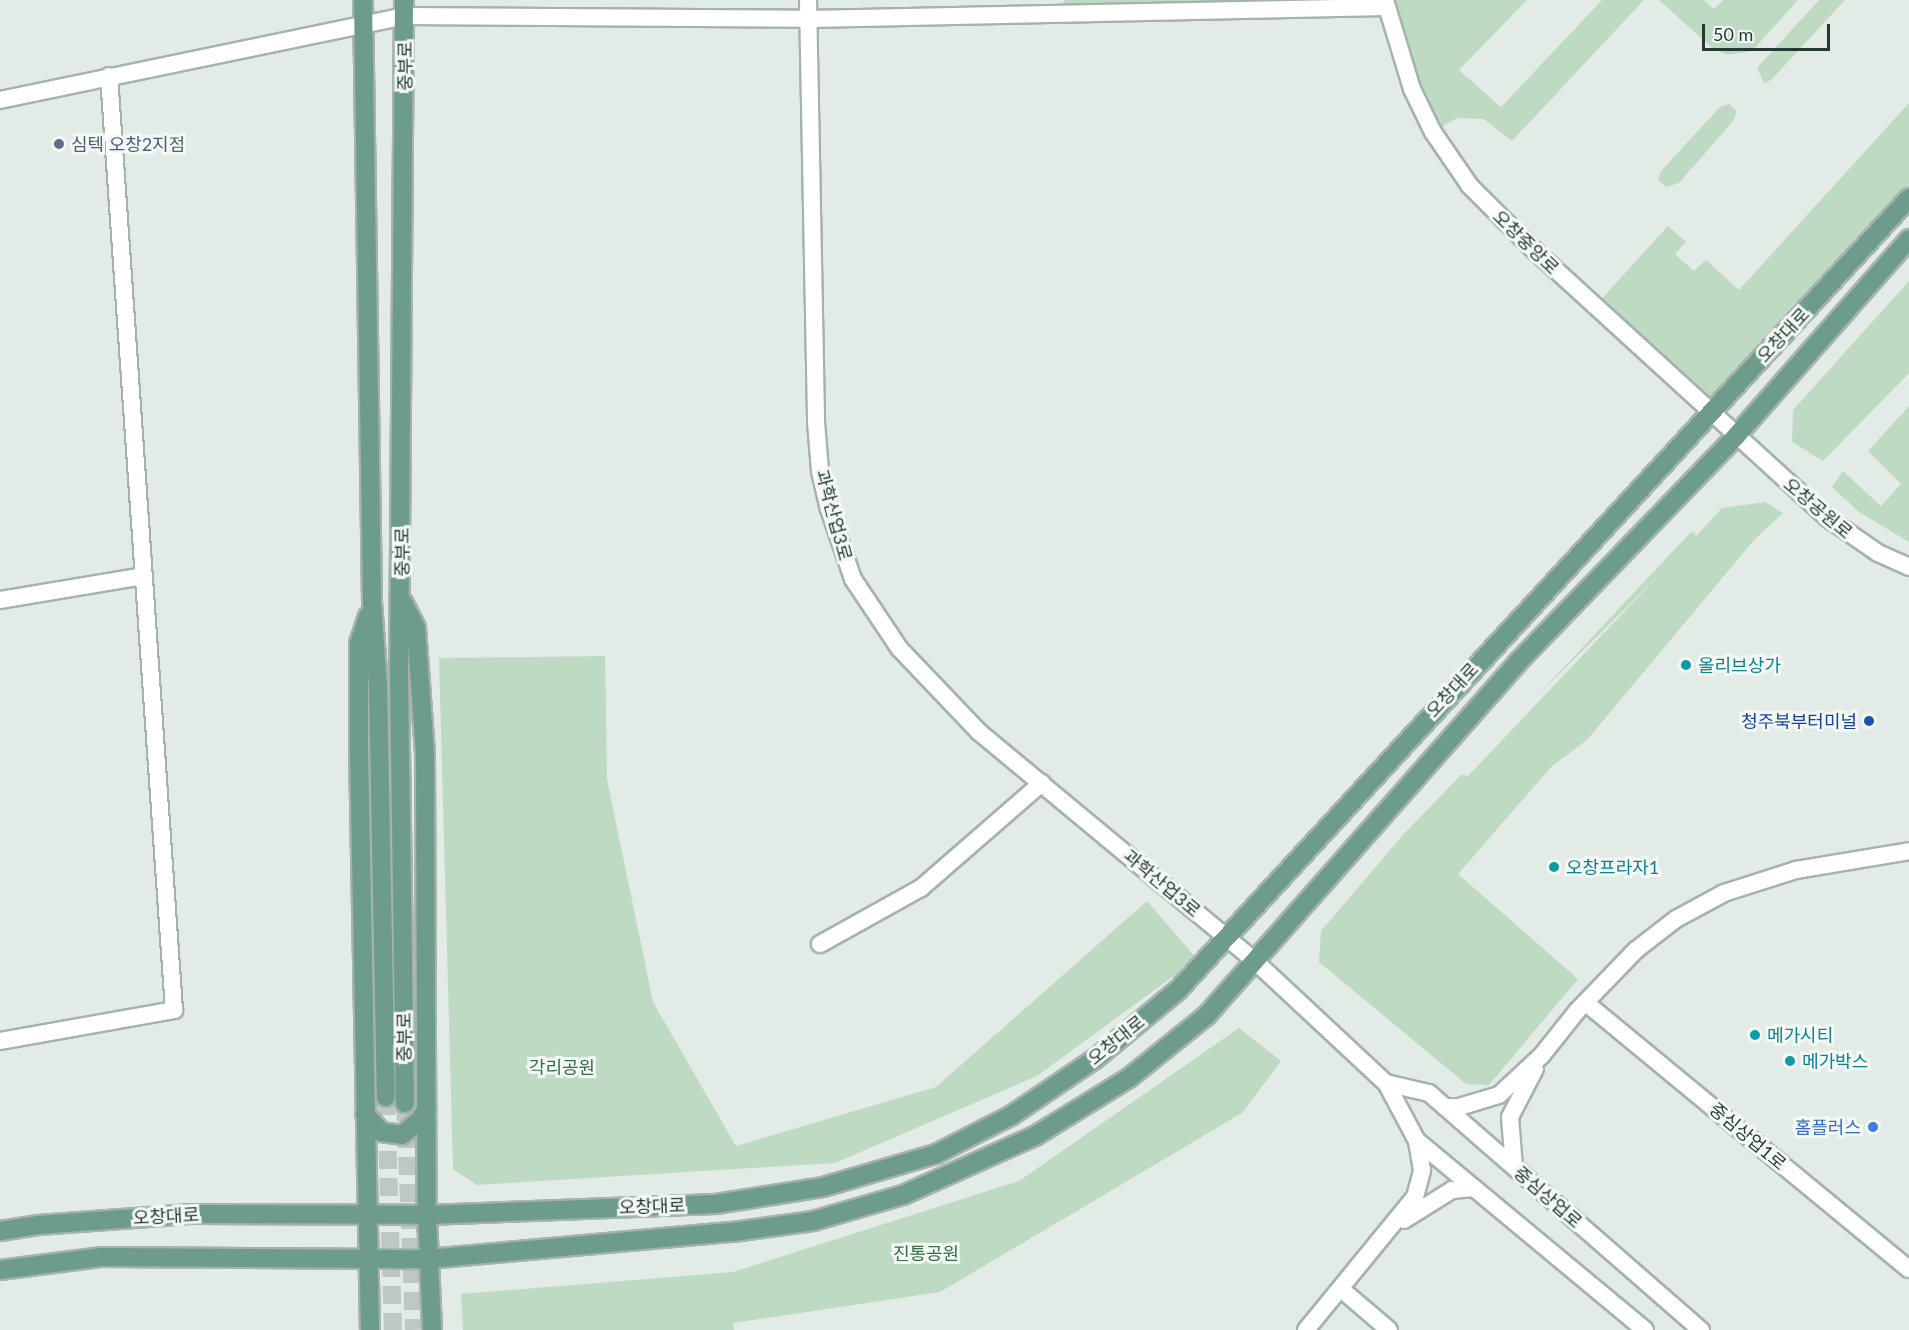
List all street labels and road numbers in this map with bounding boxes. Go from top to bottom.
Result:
street label: 중부로 [394,41,416,91]
street label: 오창중앙로 [1489,205,1563,279]
street label: 오창대로 [1753,303,1813,367]
street label: 과학산업3로 [812,467,856,563]
street label: 오창공원로 [1779,473,1857,543]
street label: 중부로 [391,527,413,577]
street label: 오창대로 [1422,658,1482,722]
street label: 과학산업3로 [1119,845,1205,921]
street label: 오창대로 [1083,1011,1149,1069]
street label: 중부로 [393,1012,415,1062]
street label: 중심상업1로 [1705,1098,1791,1174]
street label: 중심상업로 [1510,1162,1586,1232]
street label: 오창대로 [619,1194,685,1218]
street label: 오창대로 [132,1203,200,1229]

